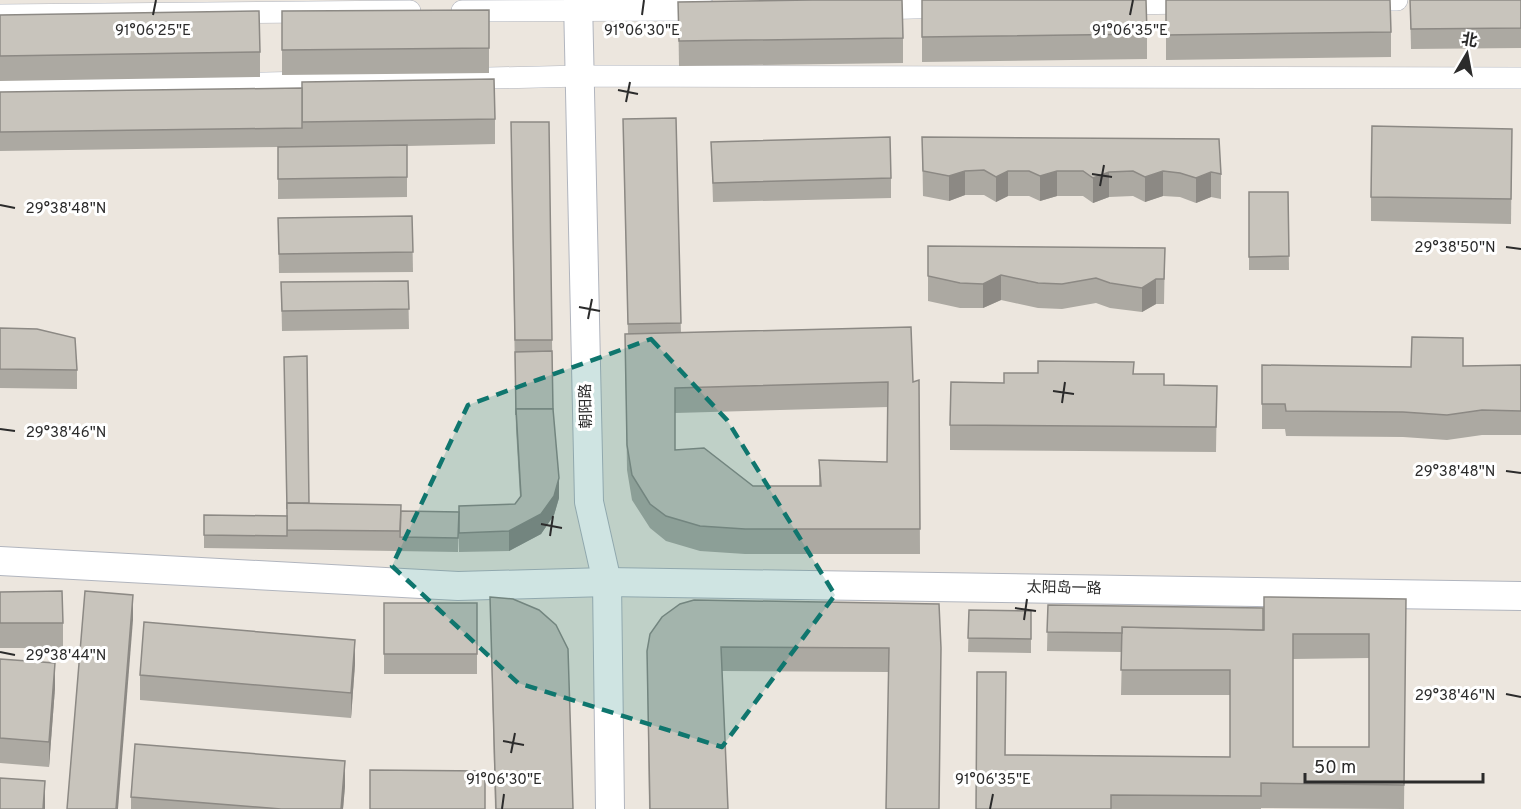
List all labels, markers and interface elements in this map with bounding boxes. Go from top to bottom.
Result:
text: 91°06'25"E [115,22,191,41]
text: 91°06'30"E [604,22,680,41]
text: 91°06'35"E [1092,22,1168,41]
north arrow [1437,24,1497,84]
text: 北 [1460,30,1479,52]
text: 29°38'48"N [26,200,106,219]
text: 29°38'50"N [1414,239,1496,258]
street label: 朝阳路 [577,383,597,429]
text: 29°38'46"N [26,424,106,443]
text: 29°38'48"N [1415,463,1495,482]
street label: 太阳岛一路 [1026,579,1102,599]
text: 29°38'44"N [26,647,106,666]
text: 29°38'46"N [1415,687,1495,706]
scale bar [1305,746,1484,784]
text: 50 m [1314,757,1356,780]
text: 91°06'30"E [466,771,542,790]
text: 91°06'35"E [955,771,1031,790]

